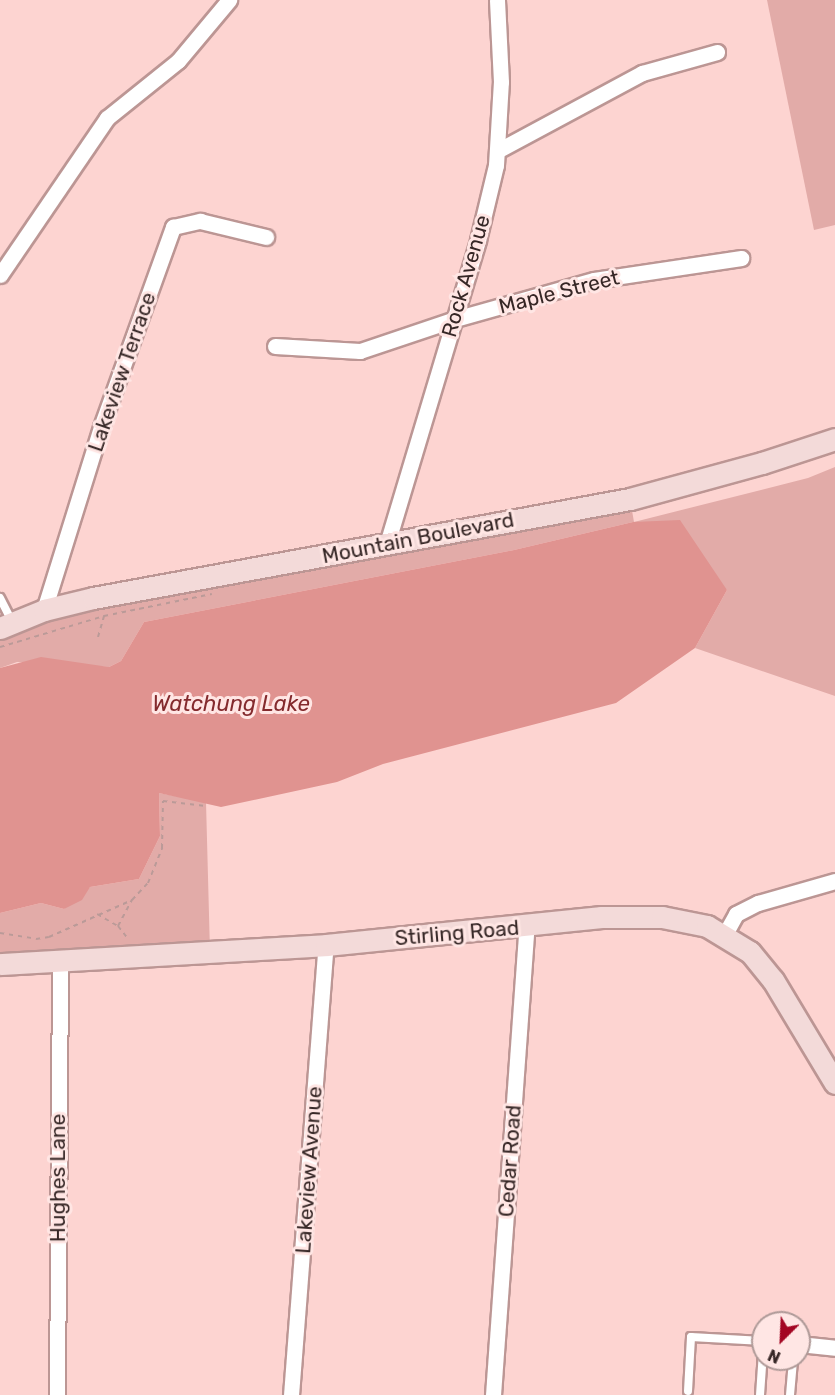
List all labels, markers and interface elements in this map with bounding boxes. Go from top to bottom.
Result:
street label: Rock Avenue [436,212,496,340]
street label: Maple Street [496,265,622,319]
street label: Lakeview Terrace [83,289,161,455]
street label: Mountain Boulevard [320,507,516,569]
water label: Watchung Lake [152,691,310,717]
street label: Stirling Road [394,915,520,951]
street label: Lakeview Avenue [291,1085,327,1255]
street label: Cedar Road [493,1104,527,1218]
street label: Hughes Lane [45,1114,71,1242]
north arrow [751,1311,811,1371]
text: N [765,1345,783,1367]

